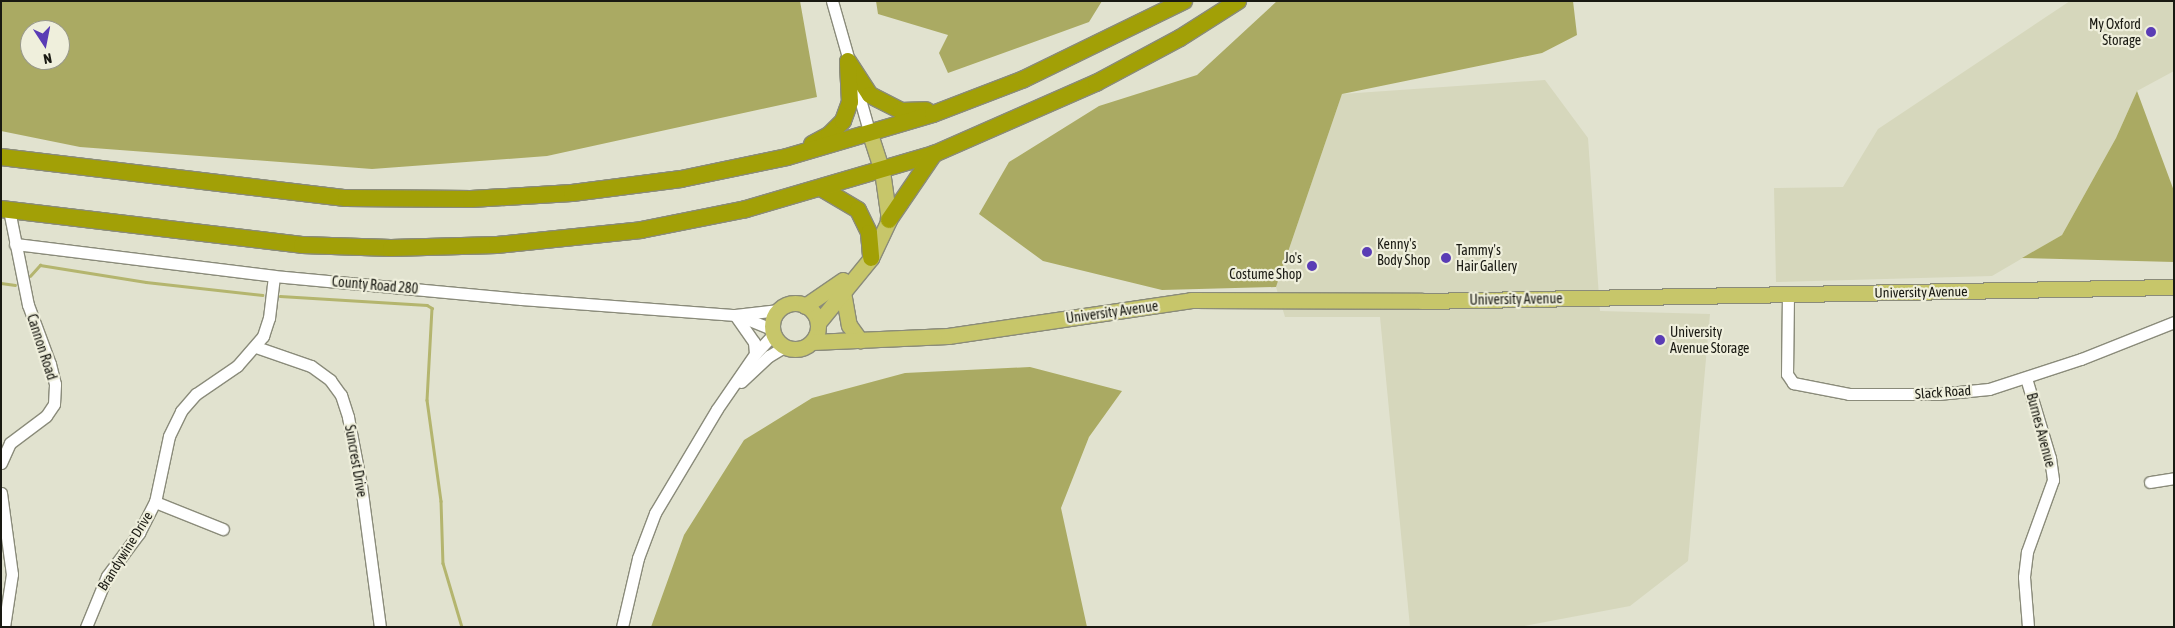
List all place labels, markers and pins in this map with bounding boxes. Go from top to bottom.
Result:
place label: My Oxford Storage [2089,16,2141,48]
marker: My Oxford Storage [2145,26,2157,38]
place label: Kenny's Body Shop [1377,236,1430,268]
place label: Tammy's Hair Gallery [1456,242,1517,274]
marker: Kenny's Body Shop [1361,246,1373,258]
place label: Jo's Costume Shop [1229,250,1302,282]
marker: Tammy's Hair Gallery [1440,252,1452,264]
marker: Jo's Costume Shop [1306,260,1318,272]
place label: University Avenue Storage [1670,324,1749,357]
marker: University Avenue Storage [1654,334,1666,346]

